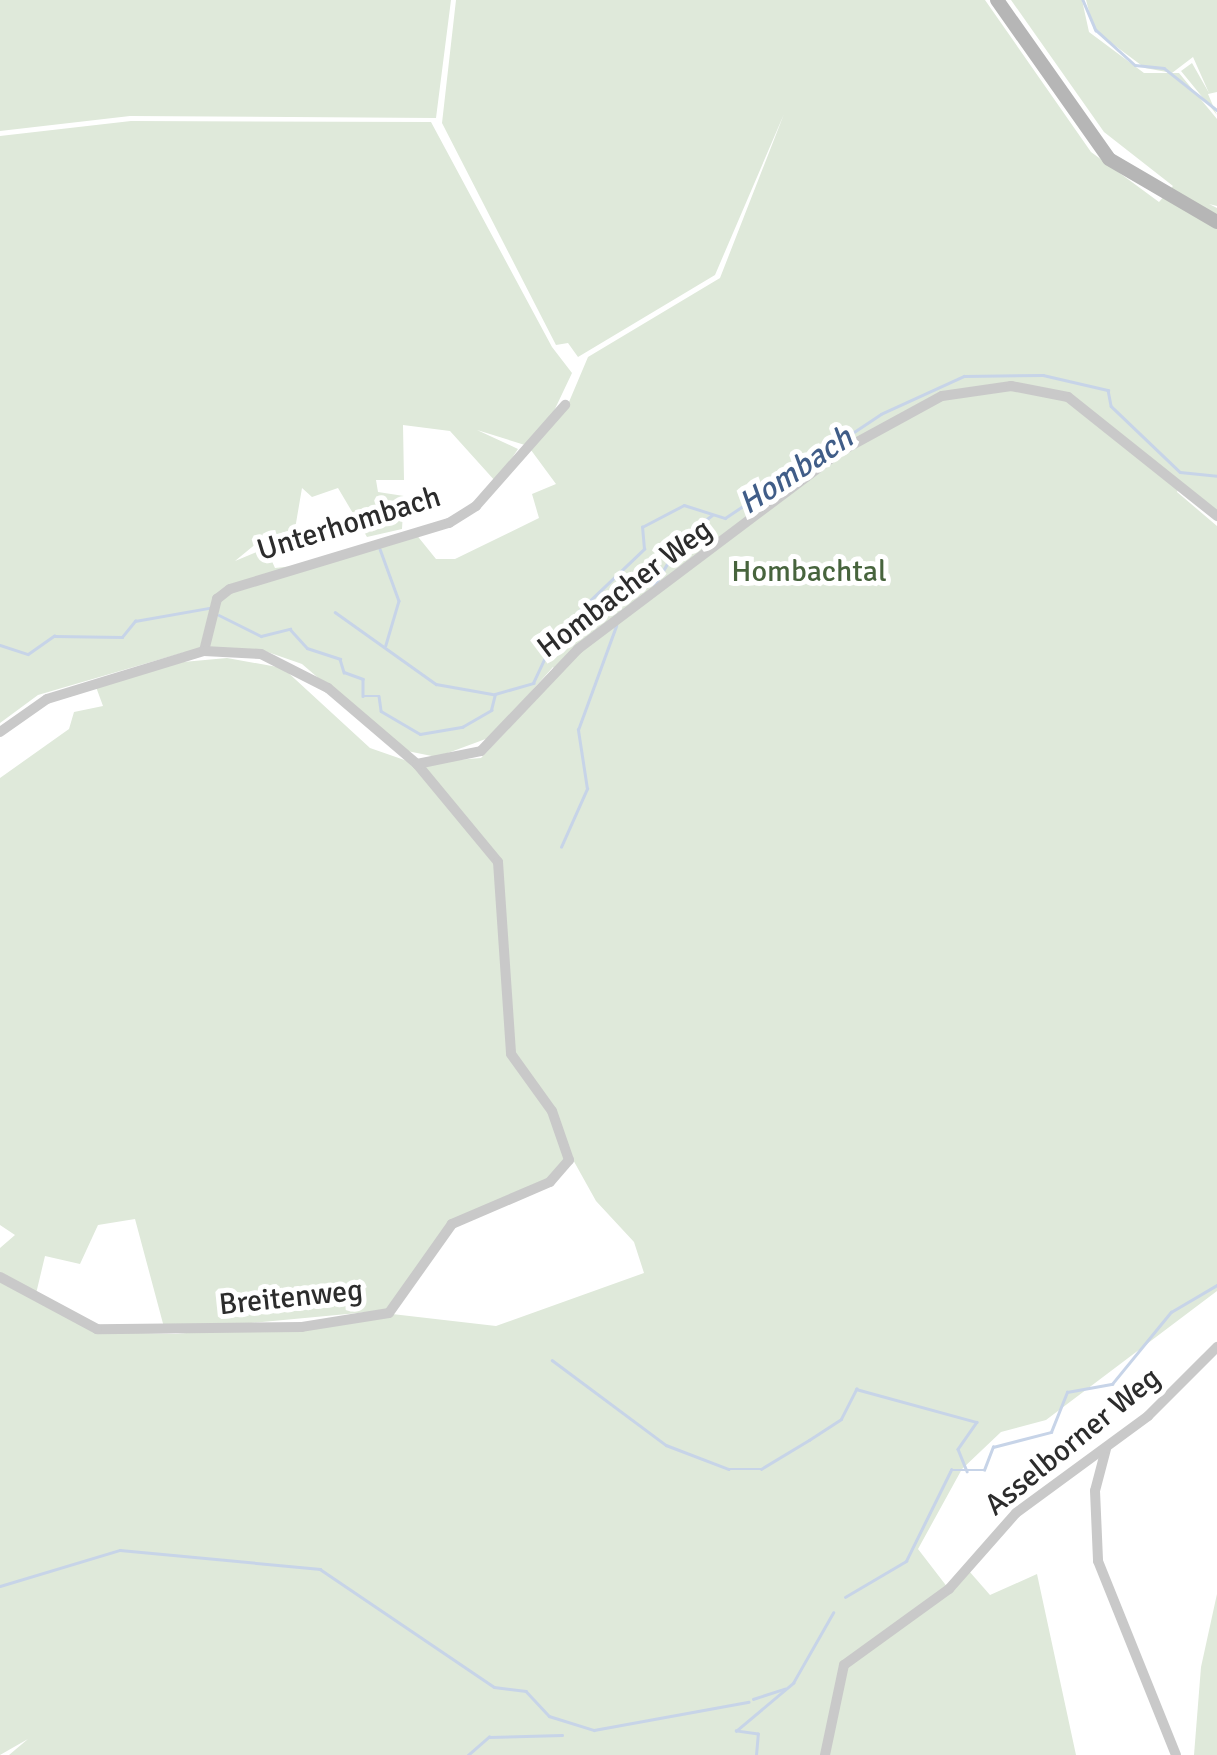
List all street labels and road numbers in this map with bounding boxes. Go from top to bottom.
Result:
street label: Unterhombach [253,479,445,569]
street label: Hombacher Weg [531,512,719,666]
street label: Breitenweg [217,1273,365,1323]
street label: Asselborner Weg [978,1360,1168,1524]

